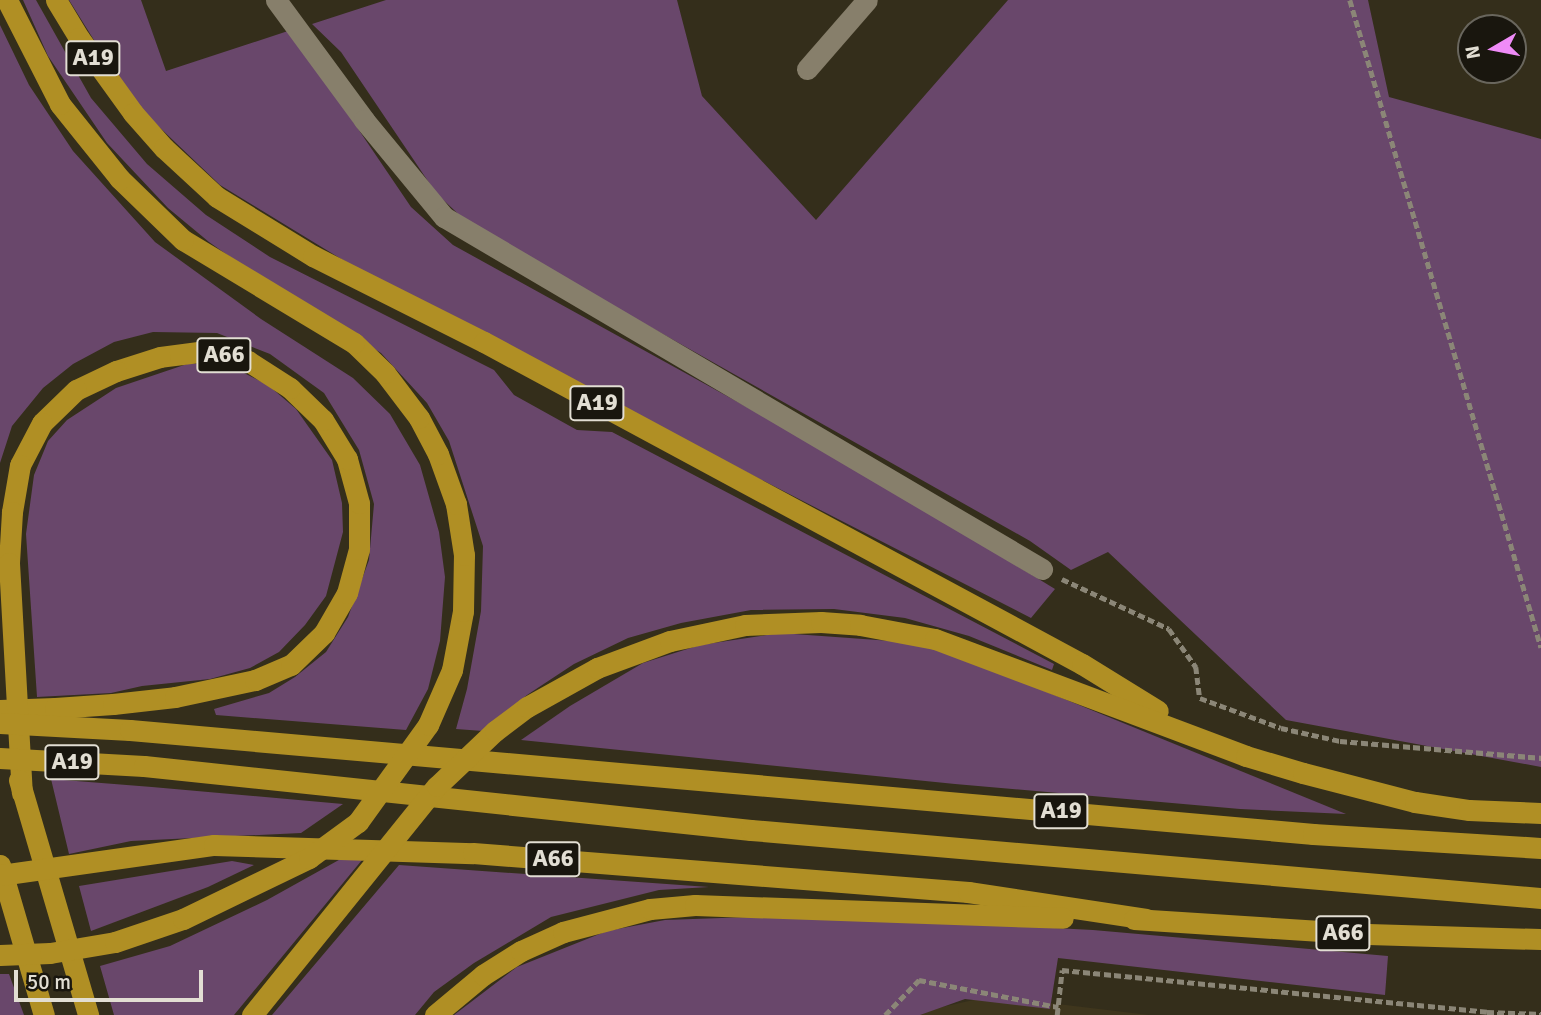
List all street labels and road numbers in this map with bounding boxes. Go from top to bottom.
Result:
road number: A19 [65,38,121,78]
road number: A66 [196,334,252,376]
road number: A19 [569,382,625,424]
road number: A19 [44,742,100,782]
road number: A19 [1033,790,1089,832]
road number: A66 [525,838,581,880]
road number: A66 [1315,912,1371,953]

